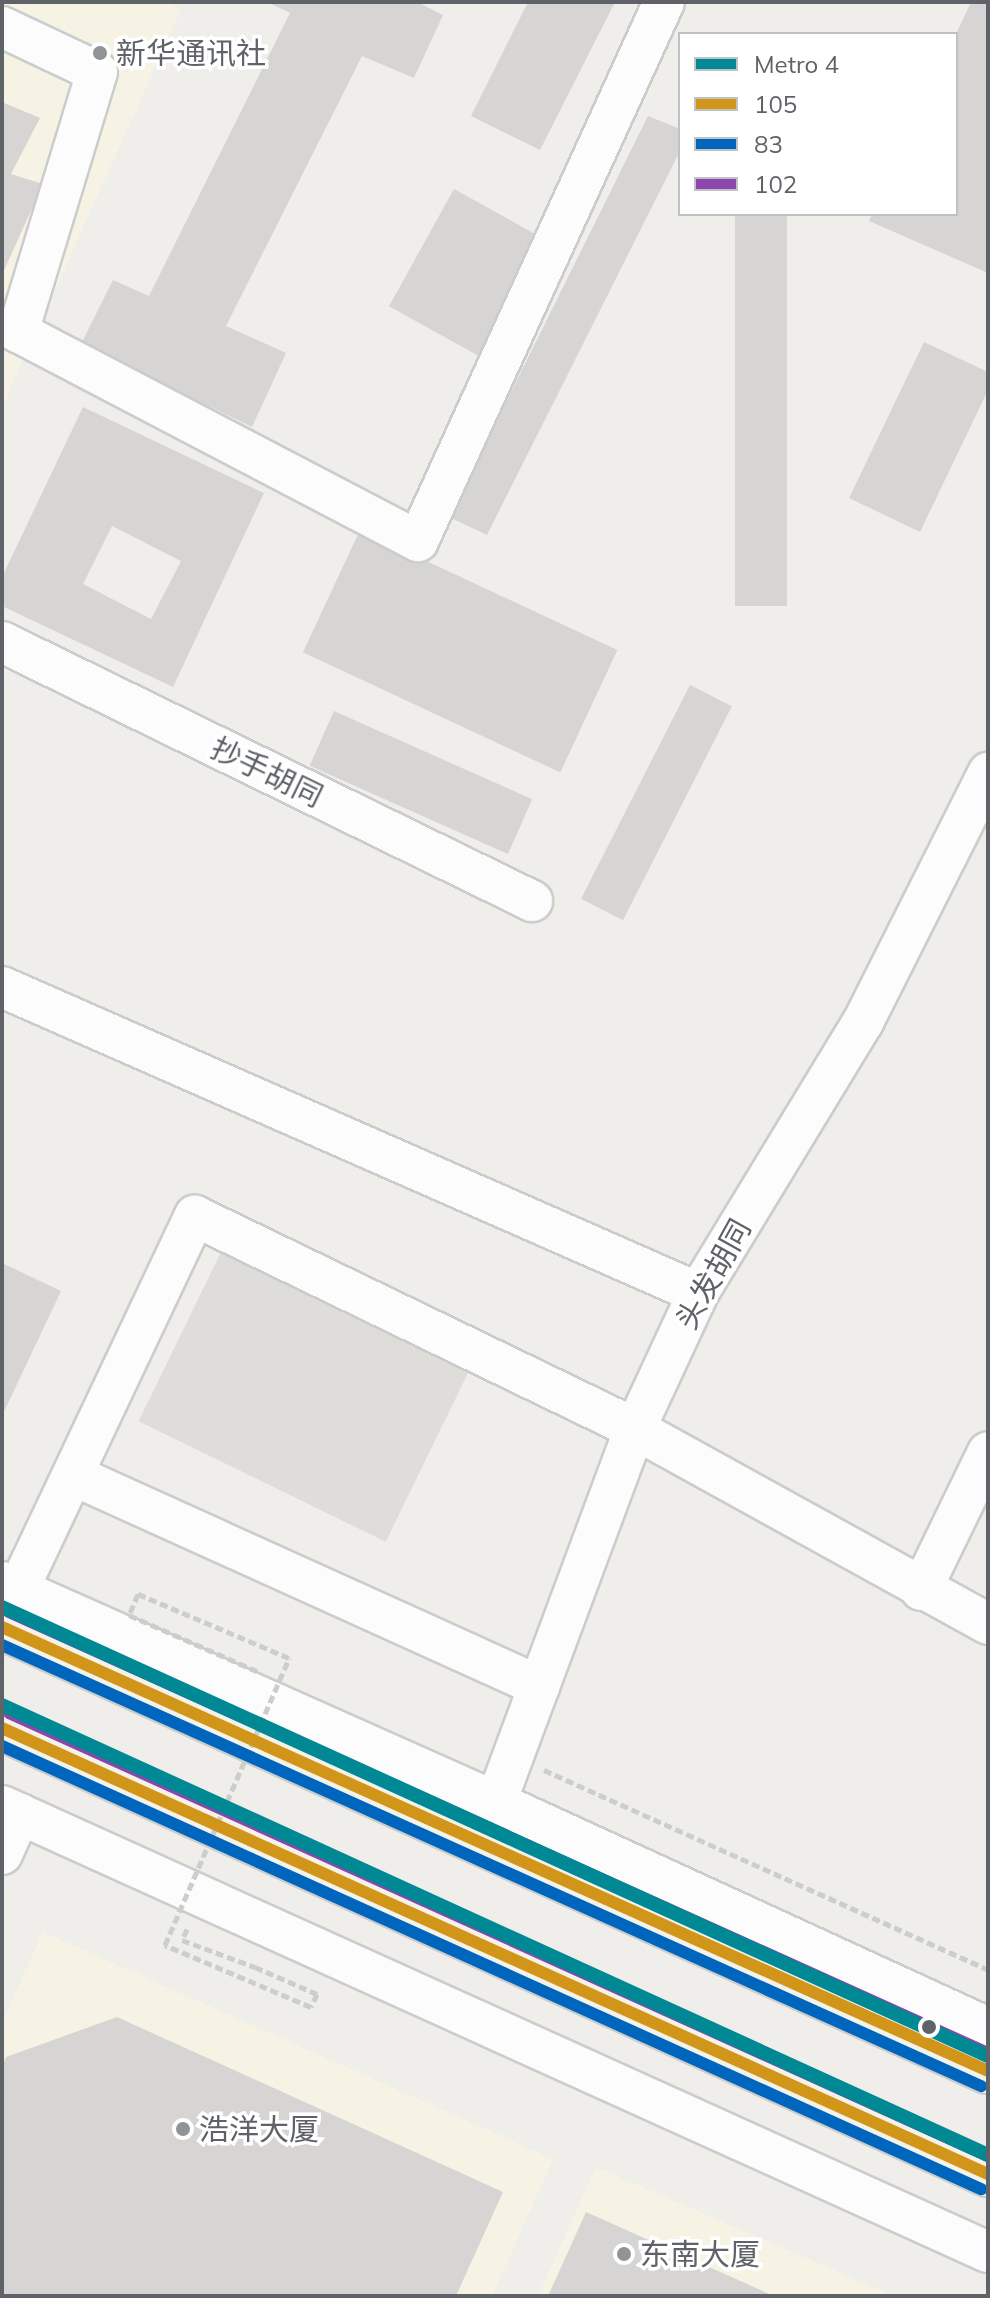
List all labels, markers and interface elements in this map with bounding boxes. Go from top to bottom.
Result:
legend [678,32,958,216]
place label: 新华通讯社 [116,35,266,71]
marker: 新华通讯社 [91,44,109,62]
text: Metro 4 [754,49,839,79]
text: 105 [754,89,797,119]
text: 83 [754,129,783,159]
text: 102 [754,169,797,199]
street label: 抄手胡同 [205,730,329,814]
street label: 头发胡同 [668,1213,758,1335]
unlabelled marker [921,2019,937,2035]
place label: 浩洋大厦 [199,2111,319,2147]
marker: 浩洋大厦 [174,2120,192,2138]
place label: 东南大厦 [640,2236,760,2272]
marker: 东南大厦 [615,2245,633,2263]

